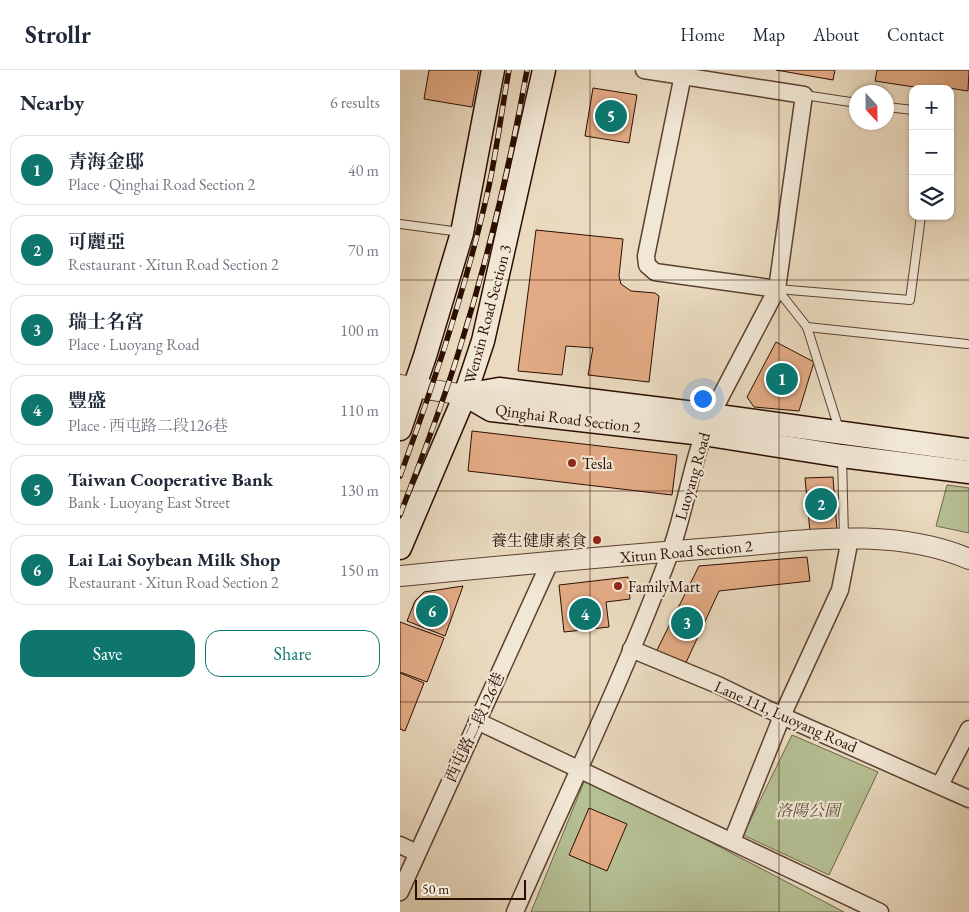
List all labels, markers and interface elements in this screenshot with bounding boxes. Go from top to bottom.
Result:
text: Strollr [25,19,91,50]
text: Home [680,23,725,46]
text: Map [753,23,785,46]
text: About [813,23,859,46]
text: Contact [887,23,944,46]
north arrow [849,85,894,130]
map controls [909,85,954,220]
button: + [909,85,954,130]
text: Nearby [20,89,84,116]
text: 6 results [330,92,380,113]
pin: 5 [595,97,627,135]
button: − [909,130,954,175]
text: 青海金邸 [68,149,144,174]
text: 1 [33,160,41,181]
text: 40 m [348,160,379,181]
text: Place · Qinghai Road Section 2 [68,174,255,195]
button: layers [909,175,954,220]
text: 可麗亞 [68,229,125,254]
text: 2 [33,240,41,261]
text: 70 m [348,240,379,261]
street label: Wenxin Road Section 3 [459,242,516,386]
text: Restaurant · Xitun Road Section 2 [68,254,279,275]
text: 瑞士名宮 [68,309,144,334]
text: 3 [33,320,41,341]
text: 100 m [340,320,379,341]
text: Place · Luoyang Road [68,334,200,355]
pin: 1 [766,360,798,398]
your location [690,386,716,412]
text: 豐盛 [68,388,106,413]
street label: Qinghai Road Section 2 [494,399,642,438]
text: 4 [33,400,41,421]
text: 110 m [340,400,379,421]
text: Place · 西屯路二段126巷 [68,415,228,436]
street label: Luoyang Road [670,429,715,523]
place label: Tesla [582,453,613,474]
marker: Tesla [566,457,578,469]
text: Taiwan Cooperative Bank [68,467,273,492]
text: 5 [33,480,41,501]
text: 130 m [340,480,379,501]
pin: 2 [805,485,837,523]
text: Bank · Luoyang East Street [68,492,230,513]
place label: 養生健康素食 [491,530,587,551]
marker: 養生健康素食 [591,534,603,546]
street label: Xitun Road Section 2 [618,535,754,568]
text: Lai Lai Soybean Milk Shop [68,547,280,572]
text: 6 [33,560,41,581]
text: 150 m [340,560,379,581]
text: Restaurant · Xitun Road Section 2 [68,572,279,593]
place label: FamilyMart [628,576,700,597]
marker: FamilyMart [612,580,624,592]
pin: 6 [416,592,448,630]
pin: 4 [569,595,601,633]
pin: 3 [671,604,703,642]
button: Save [20,630,195,677]
button: Share [205,630,380,677]
street label: 西屯路二段126巷 [440,669,509,786]
street label: Lane 111, Luoyang Road [711,676,861,758]
park label: 洛陽公園 [776,800,843,821]
scale bar [415,877,526,900]
text: 50 m [422,880,449,898]

